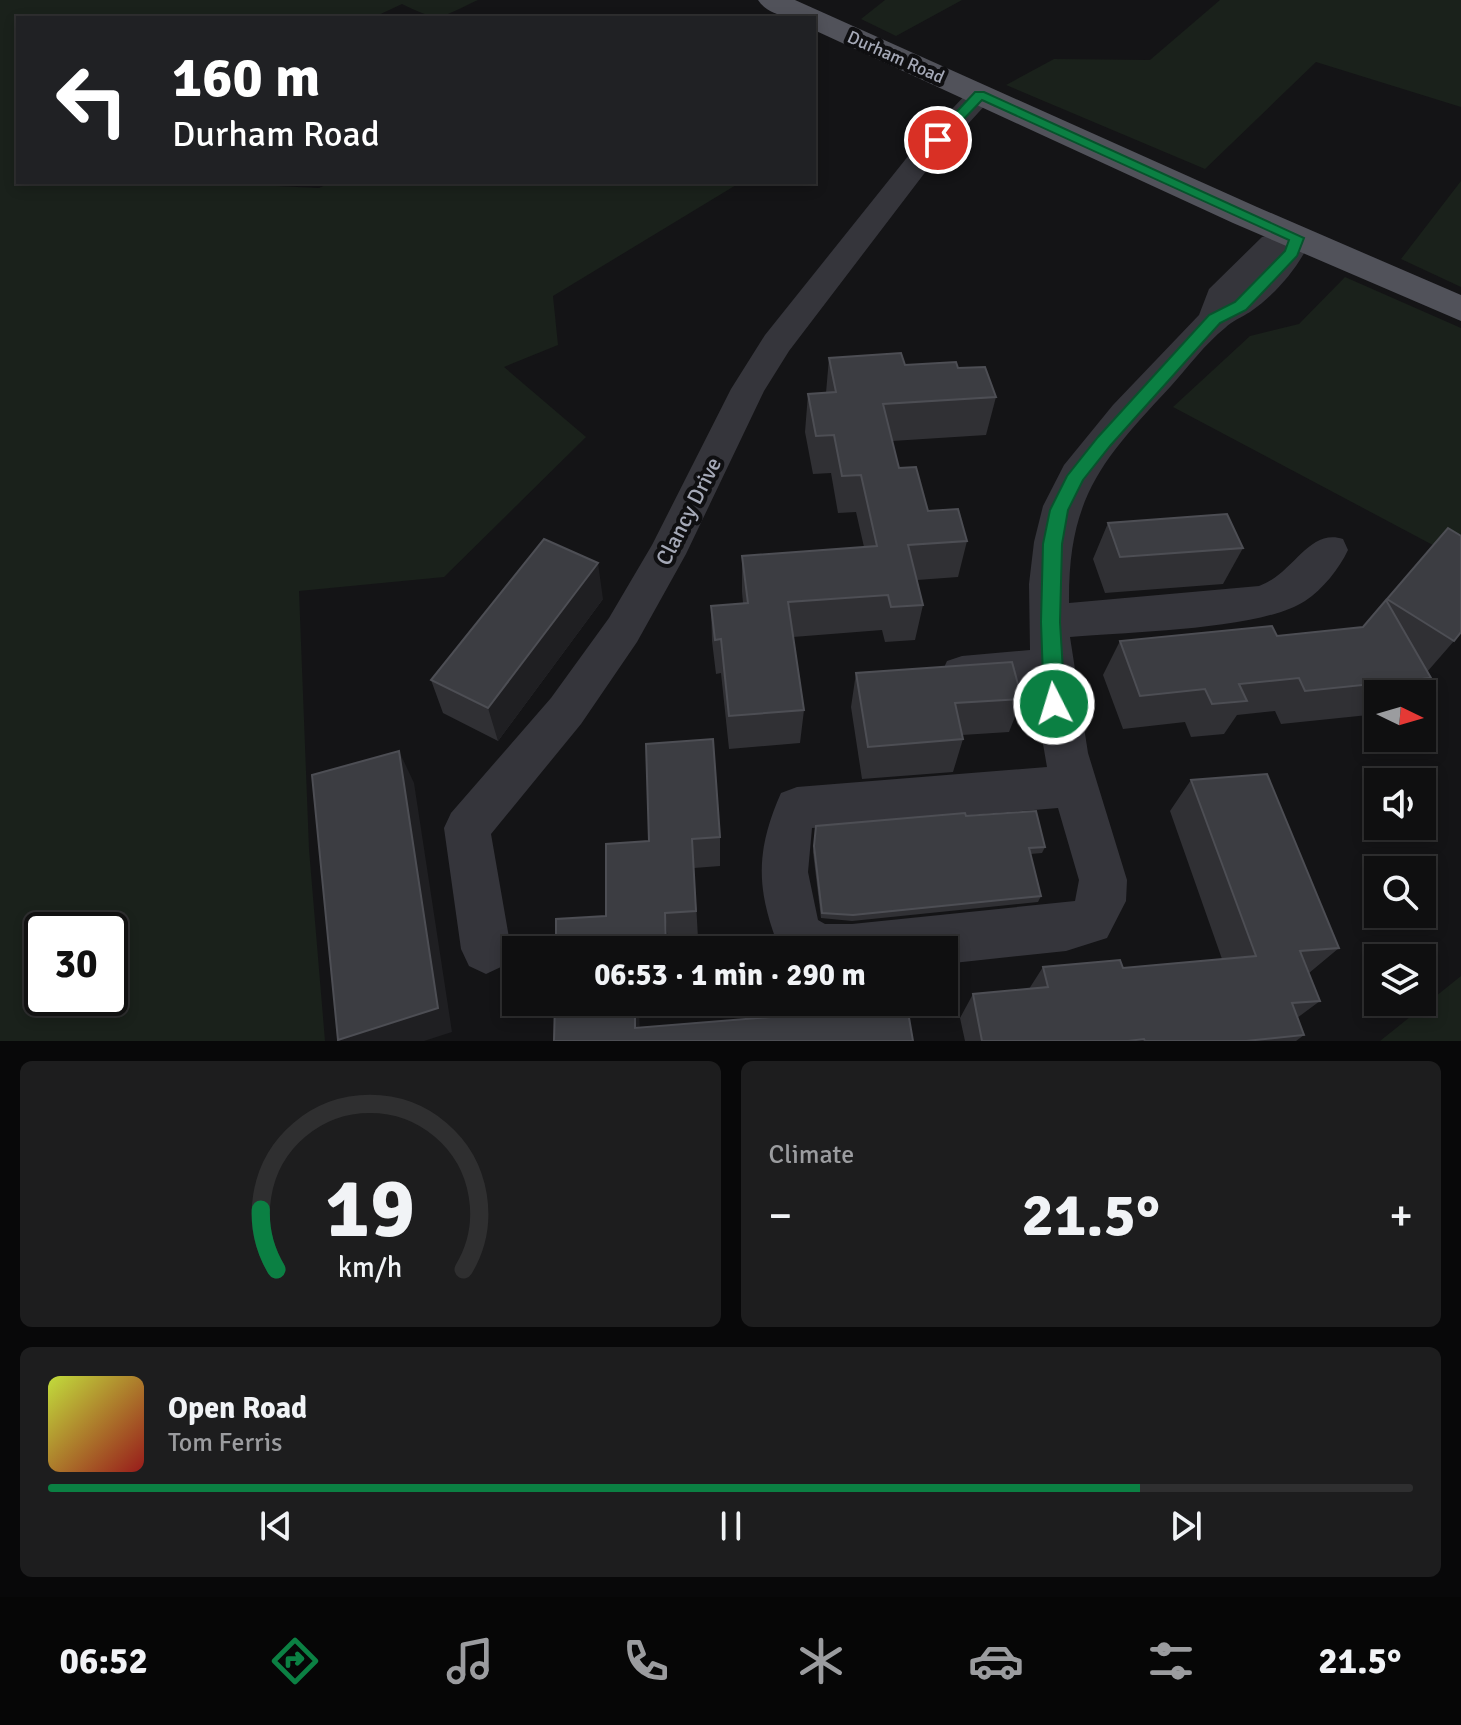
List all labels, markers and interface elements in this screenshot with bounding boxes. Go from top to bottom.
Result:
street label: Durham Road [844,26,948,88]
text: 160 m [172,43,320,112]
icon: left [40,48,144,152]
pin [904,106,972,174]
text: Durham Road [172,112,380,157]
icon: arrive [916,118,960,162]
street label: Clancy Drive [650,453,727,570]
position arrow [1012,662,1096,746]
north arrow [1364,680,1436,752]
map controls [1364,680,1436,1016]
button: sound [1364,768,1436,840]
button: search [1364,856,1436,928]
speed limit sign: 30 [24,912,128,1016]
button: layers [1364,944,1436,1016]
text: 06:53 · 1 min · 290 m [594,957,866,994]
text: Climate [769,1139,854,1171]
text: 19 [325,1158,415,1260]
text: 21.5° [1022,1179,1160,1253]
text: − [769,1189,792,1243]
text: + [1389,1189,1413,1243]
text: km/h [338,1250,403,1285]
text: Open Road [168,1390,307,1427]
text: Tom Ferris [168,1427,282,1459]
icon: previous [254,1504,298,1548]
icon: pause [709,1504,753,1548]
icon: next [1164,1504,1208,1548]
icon: directions [267,1633,323,1689]
icon: music [442,1633,498,1689]
icon: phone [618,1633,674,1689]
icon: climate [793,1633,849,1689]
icon: car [968,1633,1024,1689]
icon: filters [1143,1633,1199,1689]
text: 06:52 [60,1639,148,1684]
text: 21.5° [1318,1639,1401,1684]

